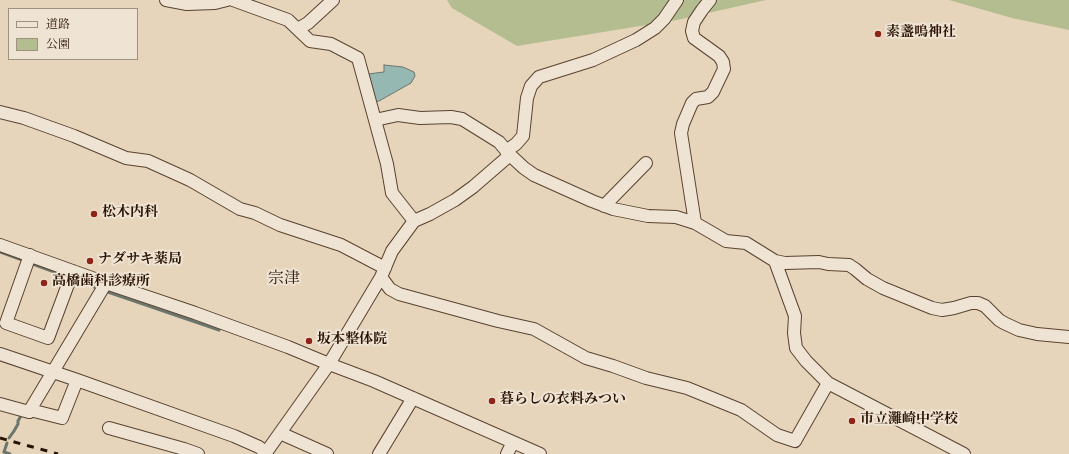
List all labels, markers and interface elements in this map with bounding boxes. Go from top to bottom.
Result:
legend [8,8,138,60]
text: 道路 [46,16,70,34]
place label: 素盞嗚神社 [886,26,956,42]
marker: 素盞嗚神社 [873,29,883,39]
text: 公園 [46,36,70,54]
place label: 松木内科 [102,206,158,222]
marker: 松木内科 [89,209,99,219]
place label: ナダサキ薬局 [98,253,182,269]
marker: ナダサキ薬局 [85,256,95,266]
district label: 宗津 [268,270,300,290]
place label: 高橋歯科診療所 [52,275,150,291]
marker: 高橋歯科診療所 [39,278,49,288]
place label: 坂本整体院 [317,333,387,349]
marker: 坂本整体院 [304,336,314,346]
place label: 暮らしの衣料みつい [500,393,626,409]
marker: 暮らしの衣料みつい [487,396,497,406]
place label: 市立灘崎中学校 [860,413,958,429]
marker: 市立灘崎中学校 [847,416,857,426]

